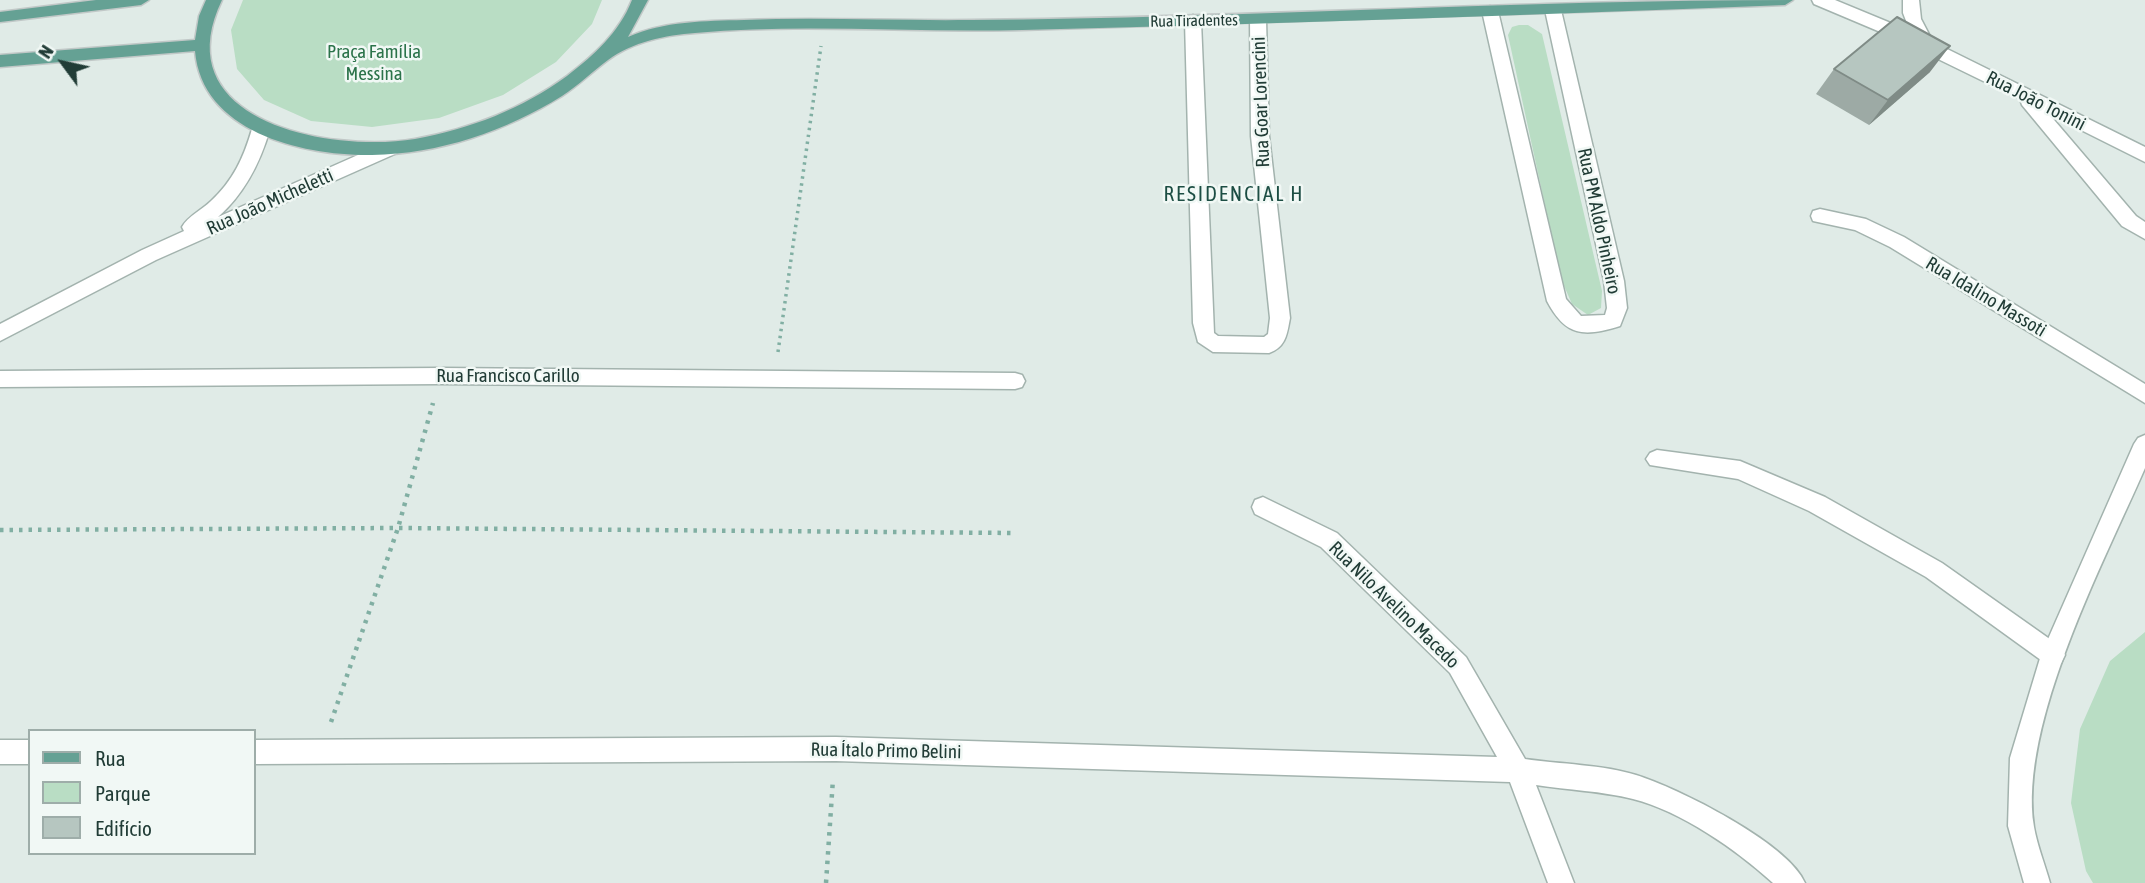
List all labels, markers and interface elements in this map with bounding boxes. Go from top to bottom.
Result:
street label: Rua Tiradentes [1150,11,1238,31]
north arrow [28,28,98,98]
street label: Rua Goar Lorencini [1247,36,1275,168]
text: N [33,41,58,62]
park label: Praça Família Messina [327,41,421,85]
street label: Rua João Tonini [1982,66,2090,136]
street label: Rua PM Aldo Pinheiro [1572,146,1626,296]
street label: Rua João Micheletti [203,164,337,240]
district label: RESIDENCIAL H [1165,181,1303,207]
street label: Rua Idalino Massoti [1922,252,2050,342]
street label: Rua Francisco Carillo [436,365,580,387]
street label: Rua Nilo Avelino Macedo [1324,537,1464,673]
legend [28,729,256,855]
street label: Rua Ítalo Primo Belini [810,738,962,764]
text: Rua [95,746,125,770]
text: Parque [95,781,150,805]
text: Edifício [95,816,152,840]

